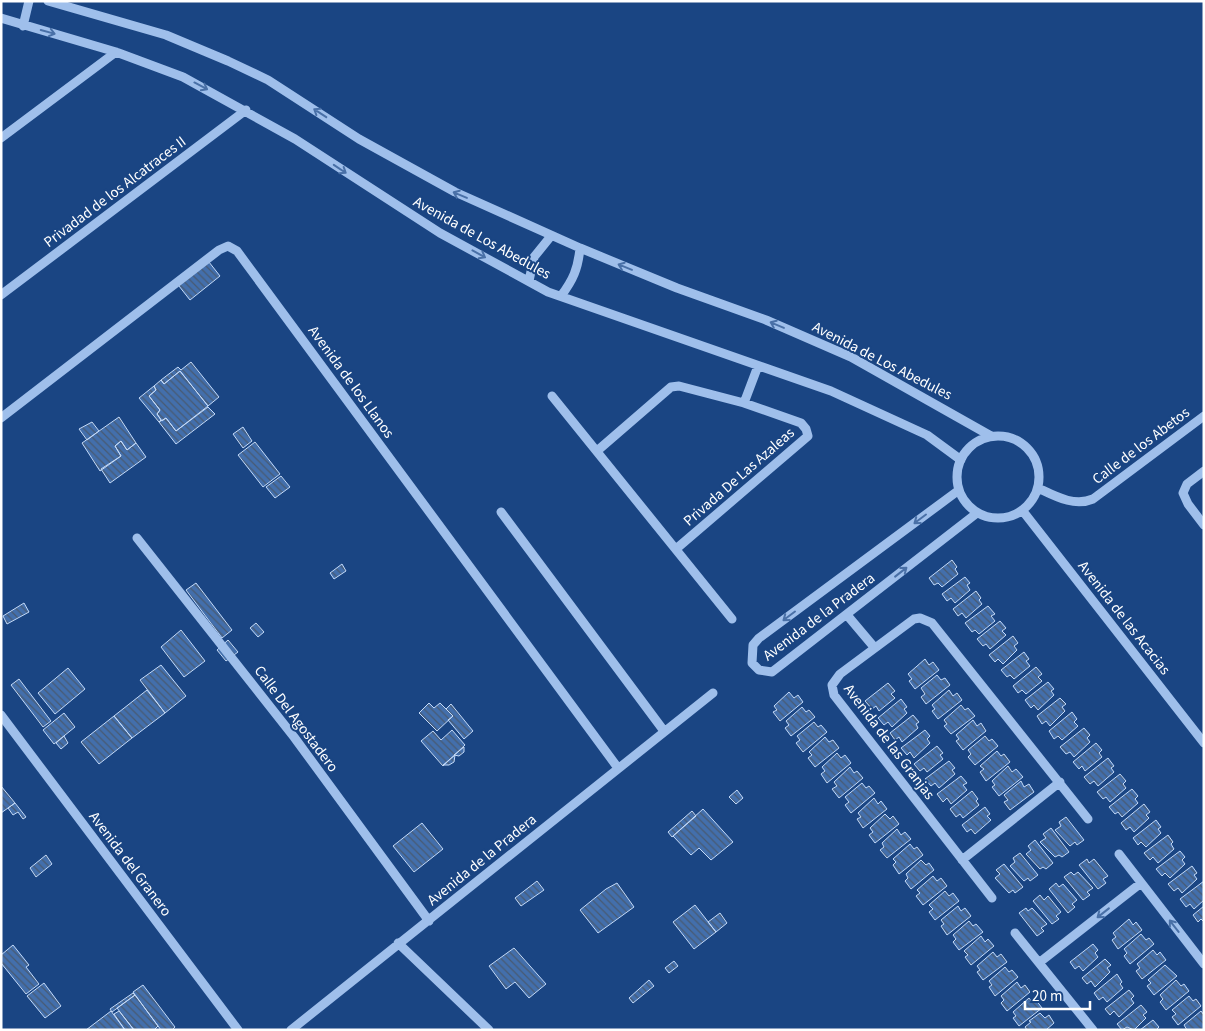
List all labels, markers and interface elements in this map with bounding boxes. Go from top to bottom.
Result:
one-way arrow [39,28,55,37]
one-way arrow [193,81,208,91]
one-way arrow [313,108,327,118]
street label: Privadad de los Alcatraces II [39,131,191,253]
one-way arrow [333,164,347,174]
one-way arrow [453,189,468,199]
street label: Avenida de Los Abedules [409,191,555,285]
one-way arrow [471,250,486,259]
one-way arrow [618,261,633,271]
street label: Avenida de Los Abedules [808,317,956,405]
one-way arrow [770,319,785,329]
street label: Avenida de los Llanos [303,321,399,443]
street label: Calle de los Abetos [1088,402,1194,490]
street label: Privada De Las Azaleas [679,423,799,531]
one-way arrow [913,514,927,524]
street label: Avenida de las Acacias [1073,557,1175,679]
one-way arrow [894,567,907,578]
street label: Avenida de la Pradera [759,568,879,666]
one-way arrow [783,610,796,621]
street label: Calle Del Agostadero [249,661,343,777]
street label: Avenida de las Granjas [838,680,940,804]
street label: Avenida del Granero [84,807,176,921]
street label: Avenida de la Pradera [423,809,541,911]
one-way arrow [1097,908,1110,919]
one-way arrow [1169,919,1179,933]
scale bar [1025,978,1090,1010]
text: 20 m [1032,986,1062,1007]

